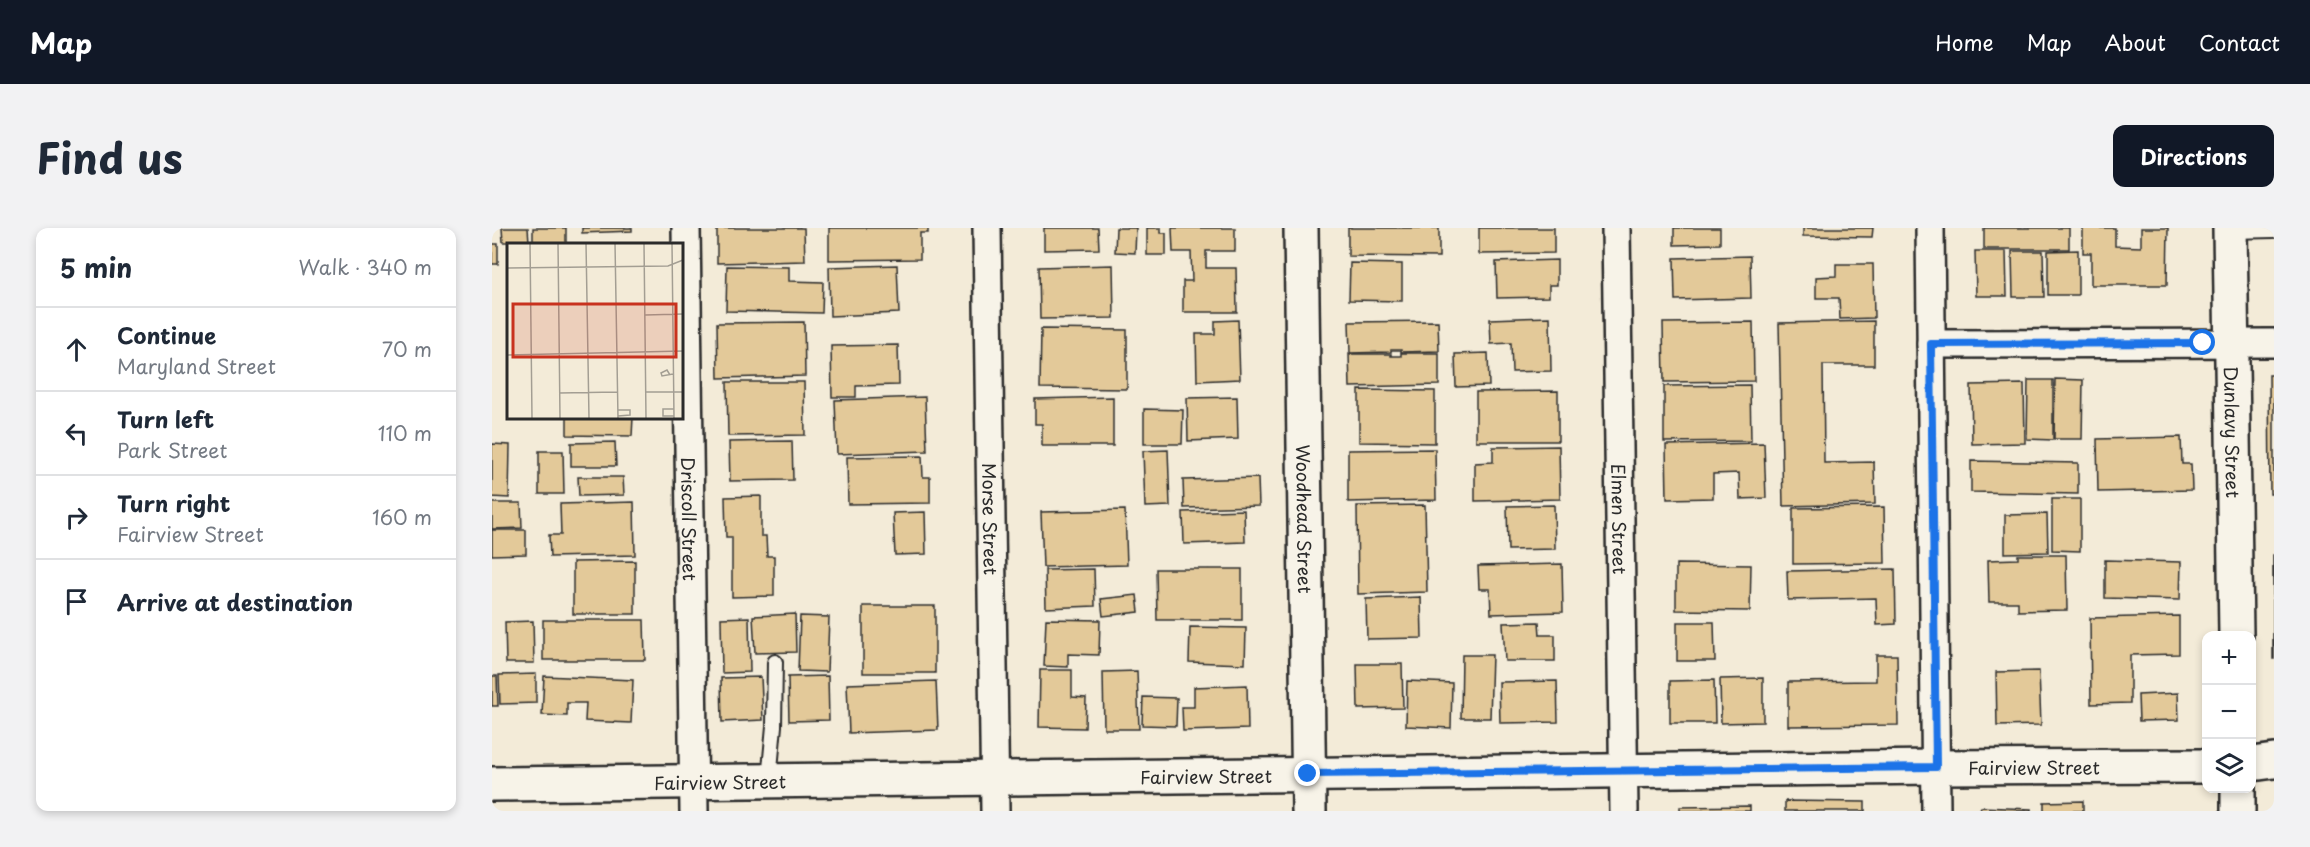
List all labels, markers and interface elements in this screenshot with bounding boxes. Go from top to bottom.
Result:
text: Map [30,21,92,64]
text: Home [1935,26,1994,58]
text: Map [2027,26,2072,58]
text: About [2105,26,2166,58]
text: Contact [2199,26,2280,58]
text: Find us [36,125,183,188]
button: Directions [2113,125,2274,187]
inset map [507,243,682,418]
text: 5 min [60,248,132,287]
text: Walk · 340 m [299,252,432,282]
text: Continue [117,318,216,351]
route start [2189,329,2215,355]
icon: ahead [60,333,93,366]
text: 70 m [382,334,432,364]
text: Maryland Street [117,351,276,381]
street label: Dunlavy Street [2219,366,2247,498]
text: Turn left [117,402,214,435]
icon: left [60,417,93,450]
text: 110 m [378,418,432,448]
text: Park Street [117,435,227,465]
street label: Woodhead Street [1290,444,1320,594]
street label: Driscoll Street [676,457,704,581]
street label: Morse Street [977,463,1005,575]
street label: Elmen Street [1606,464,1634,574]
text: Turn right [117,486,230,519]
icon: right [60,501,93,534]
text: 160 m [372,502,432,532]
text: Fairview Street [117,519,264,549]
icon: arrive [60,585,93,618]
text: Arrive at destination [117,585,353,618]
map controls [2202,631,2256,793]
button: + [2202,631,2256,685]
button: − [2202,685,2256,739]
button: layers [2202,739,2256,793]
street label: Fairview Street [1968,753,2100,780]
route end [1294,760,1320,786]
street label: Fairview Street [1140,761,1272,790]
street label: Fairview Street [654,767,786,796]

